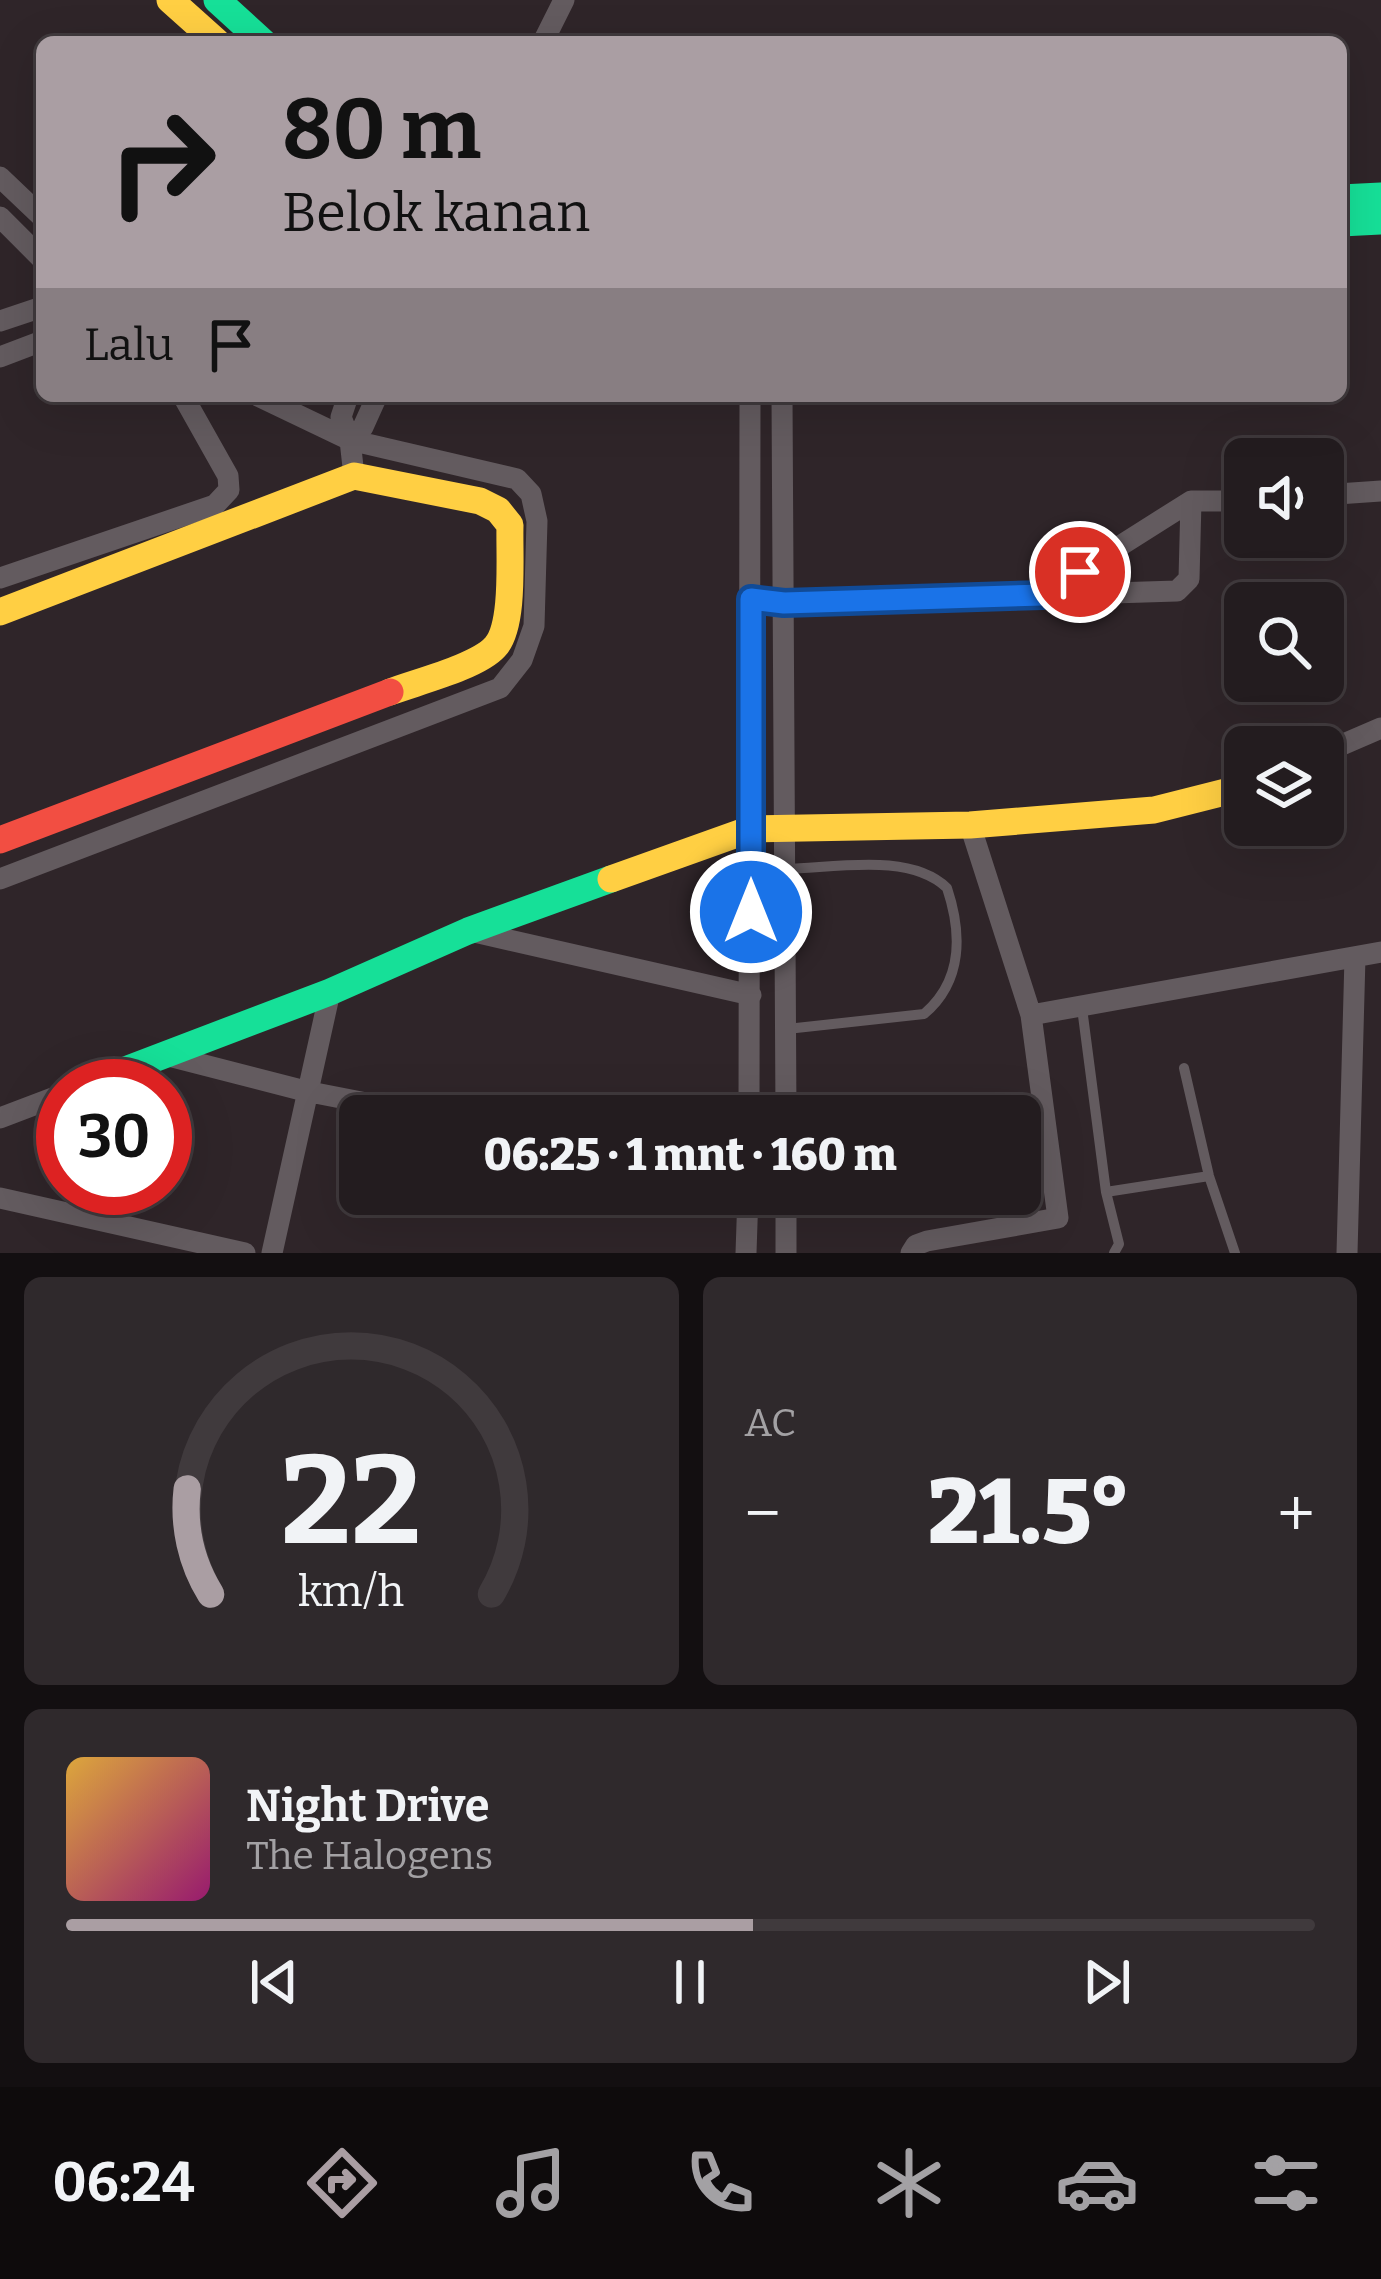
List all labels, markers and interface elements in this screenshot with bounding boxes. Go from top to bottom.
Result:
text: 80 m [282,79,481,180]
icon: right [84,84,240,240]
text: Belok kanan [282,181,590,245]
icon: arrive [198,312,264,378]
text: Lalu [84,318,174,372]
map controls [1224,438,1344,846]
button: sound [1224,438,1344,558]
pin [1029,521,1131,623]
icon: arrive [1047,539,1113,605]
button: search [1224,582,1344,702]
button: layers [1224,726,1344,846]
position arrow [688,849,814,975]
speed limit sign: 30 [36,1059,192,1215]
text: 06:25 · 1 mnt · 160 m [483,1128,897,1182]
text: AC [745,1400,796,1446]
text: 22 [281,1426,422,1576]
text: 21.5° [928,1459,1131,1567]
text: − [745,1474,781,1553]
text: + [1277,1474,1315,1553]
text: km/h [298,1566,404,1617]
text: Night Drive [246,1779,489,1833]
text: The Halogens [246,1833,493,1879]
icon: previous [241,1949,307,2015]
icon: pause [657,1949,723,2015]
icon: next [1074,1949,1140,2015]
icon: directions [300,2141,384,2225]
icon: music [489,2141,573,2225]
icon: phone [678,2141,762,2225]
icon: climate [867,2141,951,2225]
icon: car [1055,2141,1139,2225]
icon: filters [1244,2141,1328,2225]
text: 06:24 [52,2151,195,2215]

